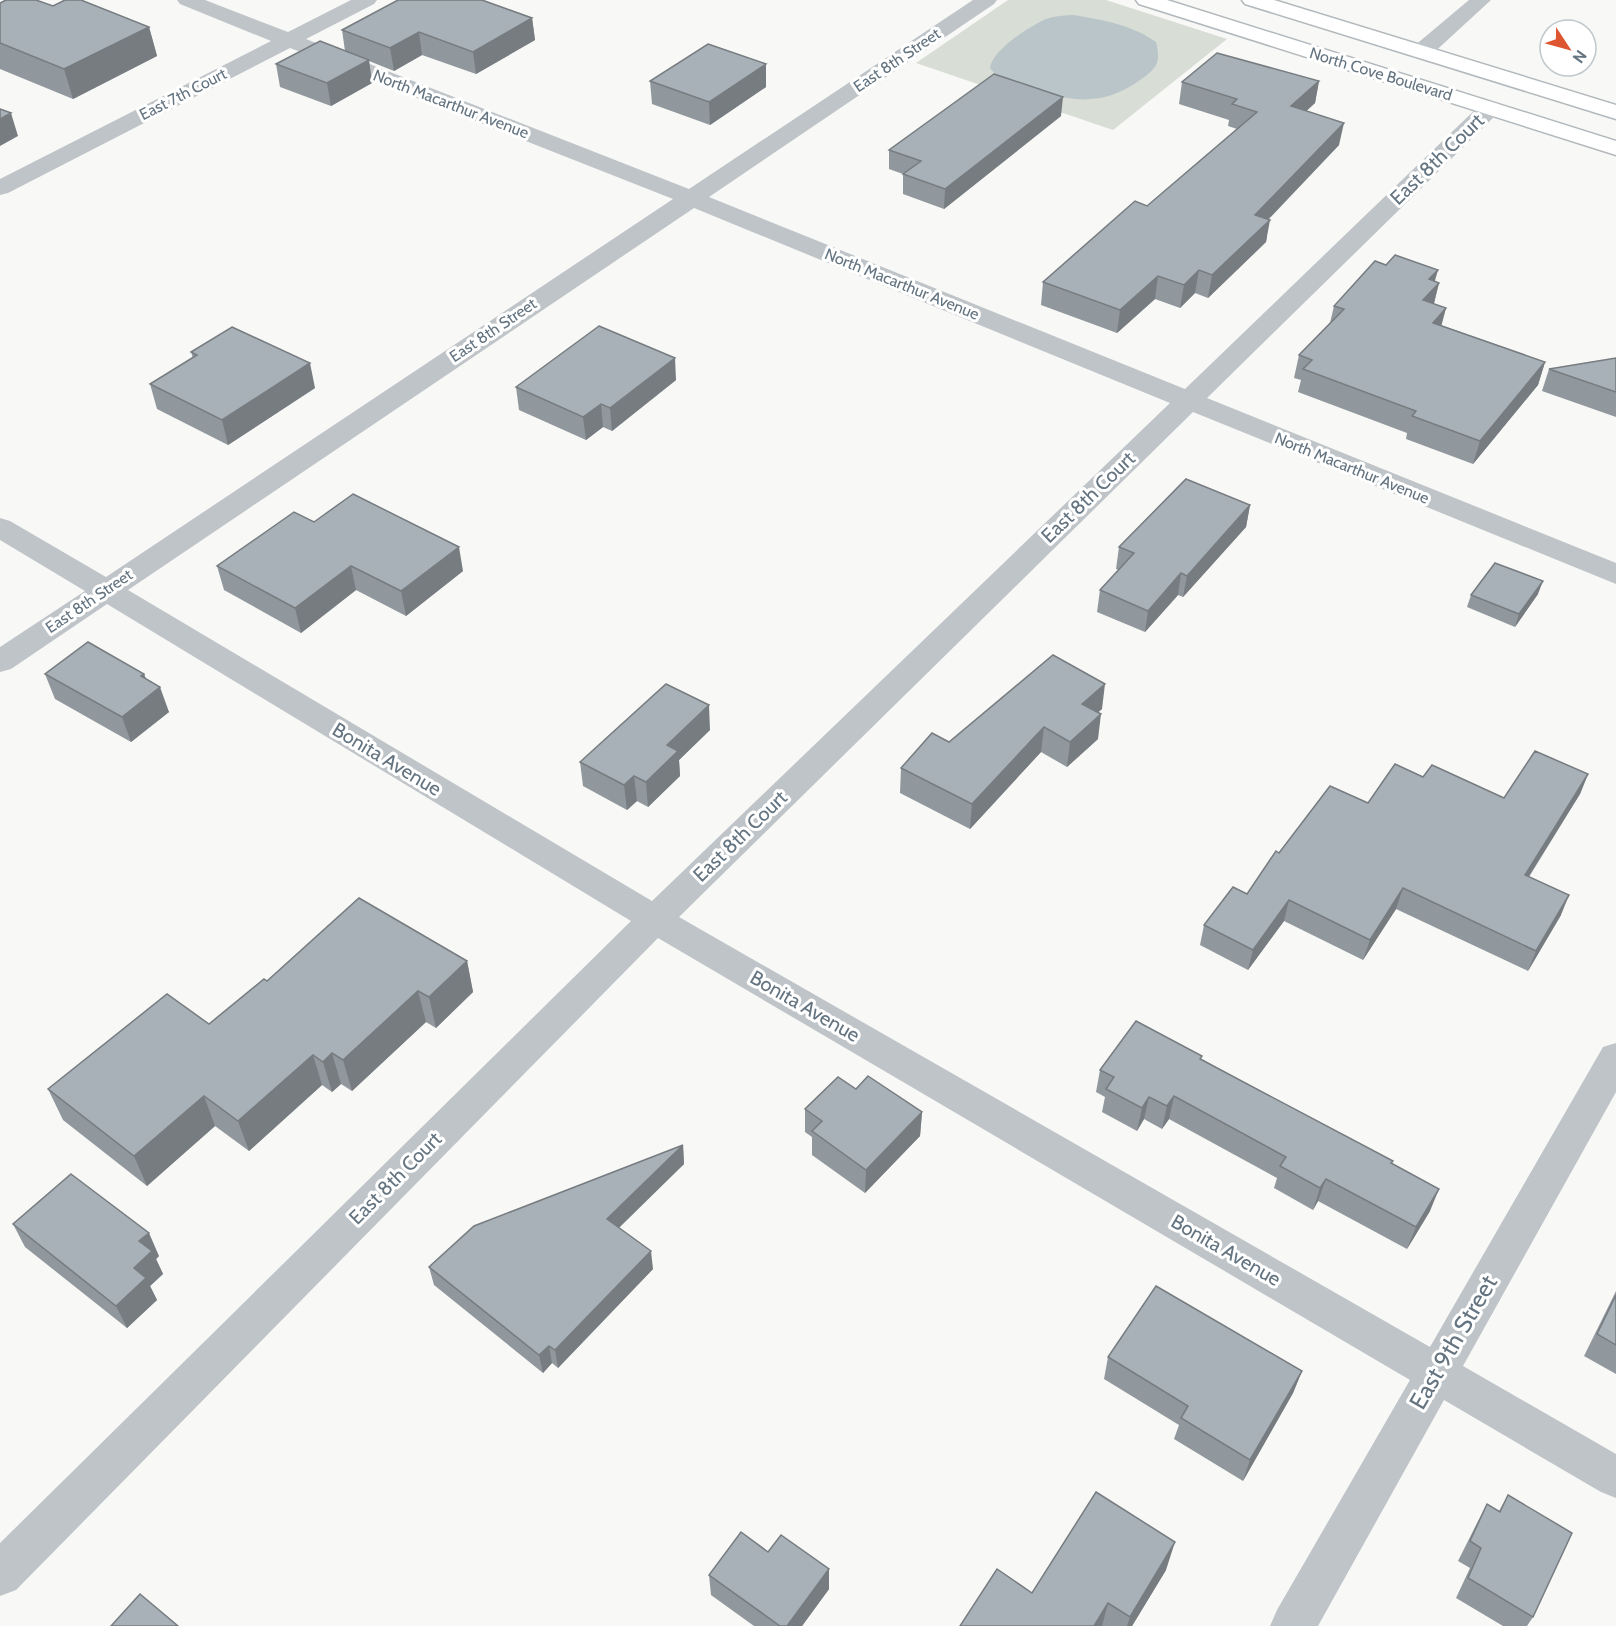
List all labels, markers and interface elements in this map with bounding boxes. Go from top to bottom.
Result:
north arrow [1538,18,1598,78]
street label: East 8th Street [850,24,945,96]
street label: North Cove Boulevard [1307,43,1455,105]
text: N [1569,46,1591,67]
street label: East 7th Court [136,64,230,124]
street label: North Macarthur Avenue [371,66,531,142]
street label: East 8th Court [1385,108,1489,210]
street label: North Macarthur Avenue [822,244,982,324]
street label: East 8th Street [446,294,541,366]
street label: North Macarthur Avenue [1272,428,1432,508]
street label: East 8th Court [1036,446,1140,548]
street label: East 8th Street [42,565,137,637]
street label: Bonita Avenue [328,717,446,801]
street label: East 8th Court [688,785,792,887]
street label: Bonita Avenue [746,965,864,1047]
street label: East 8th Court [344,1127,446,1229]
street label: Bonita Avenue [1167,1209,1285,1291]
street label: East 9th Street [1403,1270,1503,1414]

